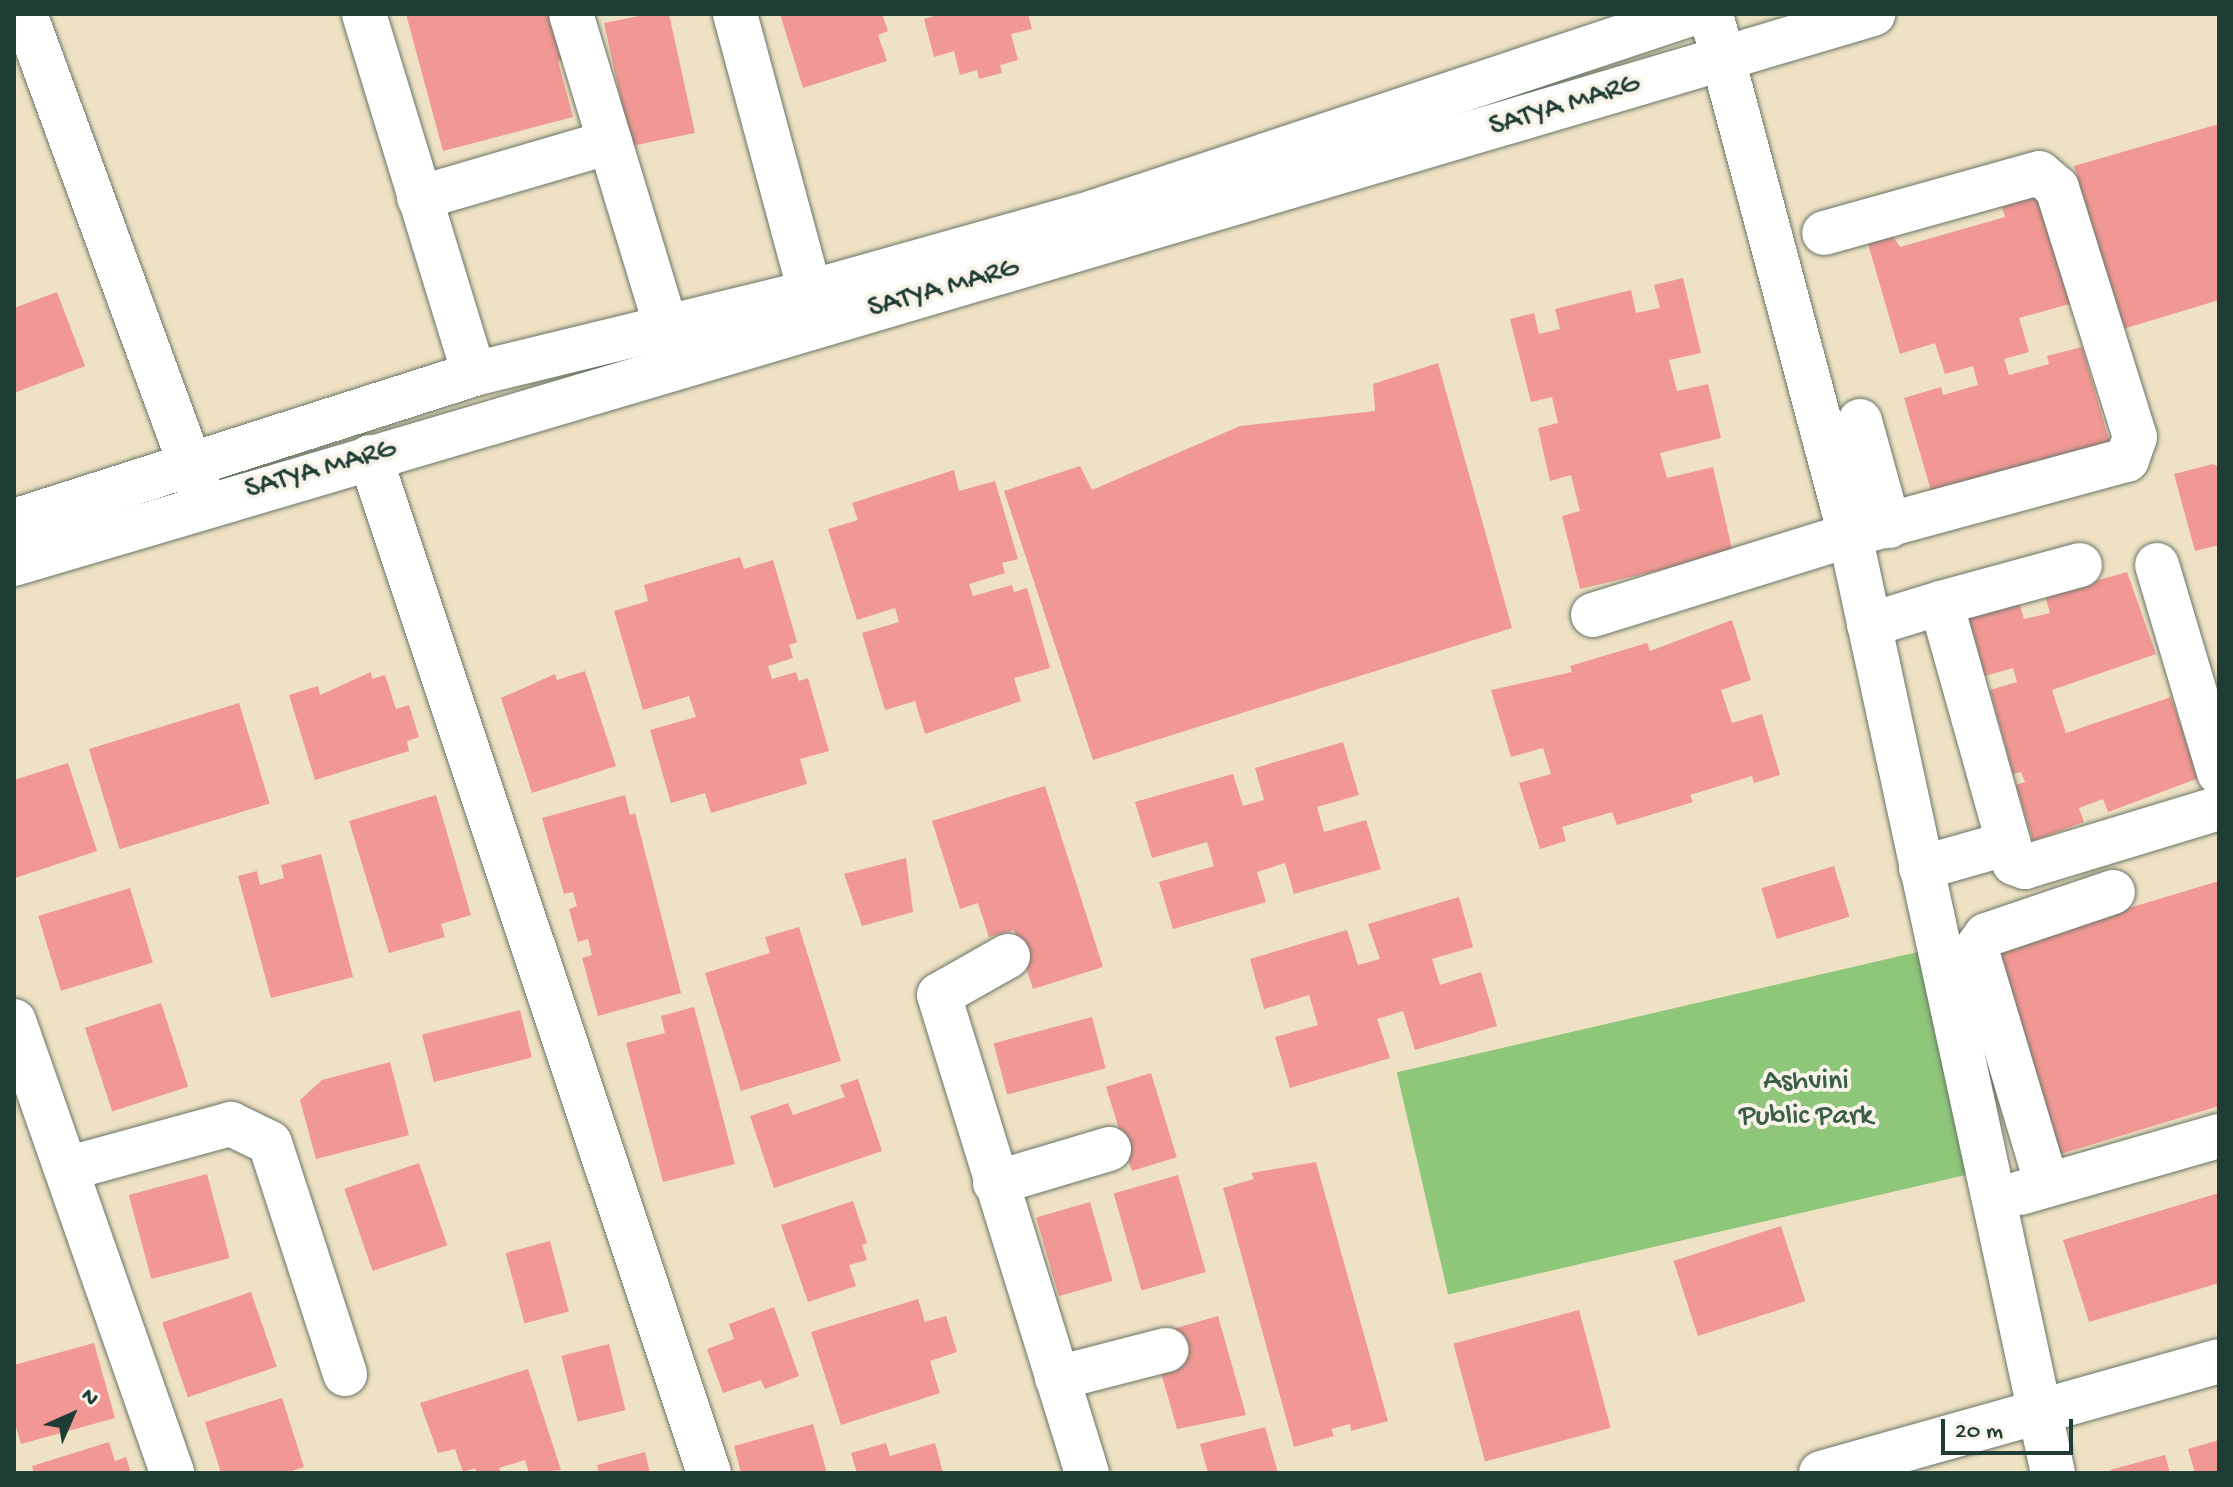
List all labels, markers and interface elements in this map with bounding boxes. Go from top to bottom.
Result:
street label: SATYA MARG [1486,67,1644,147]
street label: SATYA MARG [865,251,1023,329]
street label: SATYA MARG [242,432,400,510]
park label: Ashvini Public Park [1739,1065,1873,1136]
north arrow [32,1375,112,1455]
text: N [75,1384,103,1412]
scale bar [1945,1403,2077,1453]
text: 20 m [1955,1418,2003,1447]

